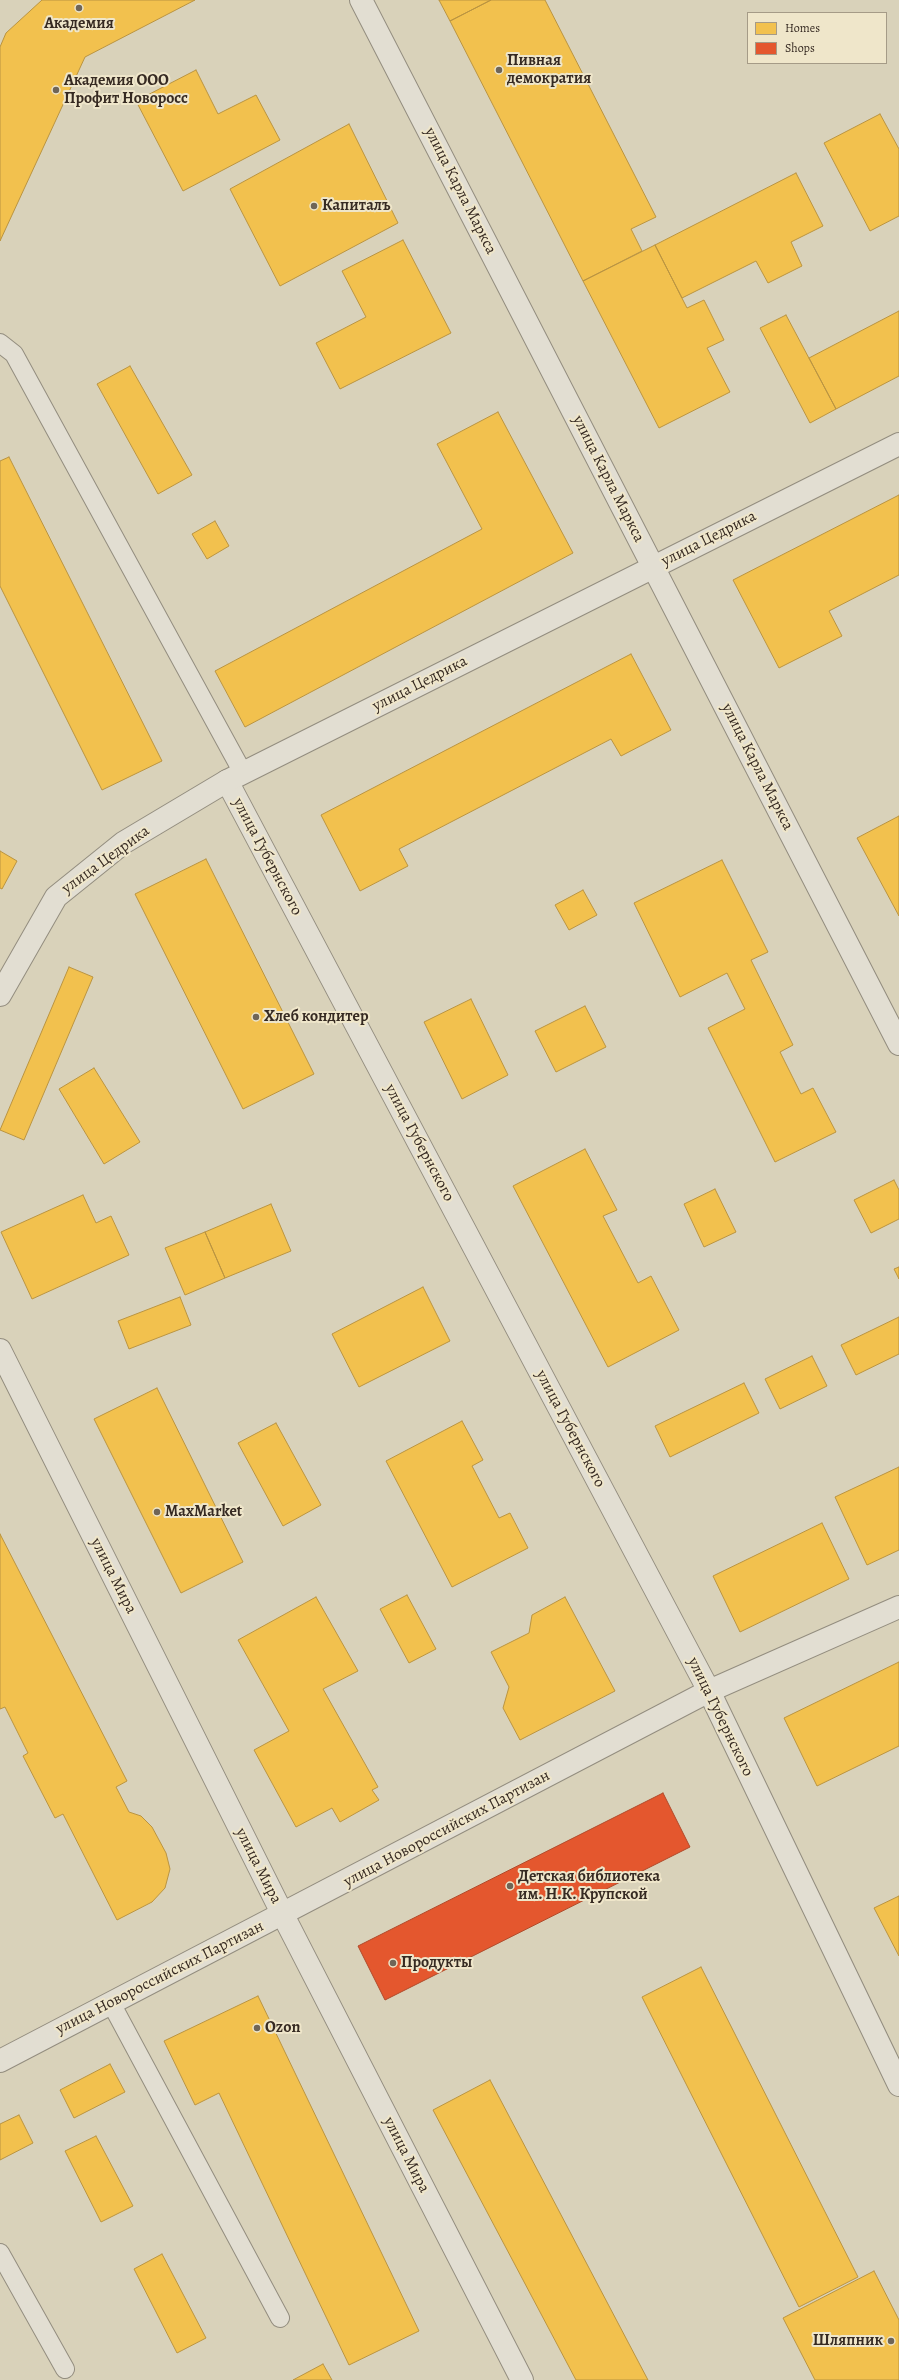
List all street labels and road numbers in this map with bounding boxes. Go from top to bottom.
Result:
street label: улица Карла Маркса [420,124,500,258]
street label: улица Карла Маркса [568,412,648,546]
street label: улица Цедрика [658,507,760,571]
street label: улица Цедрика [369,652,471,716]
street label: улица Карла Маркса [717,700,797,834]
street label: улица Губернского [228,795,306,919]
street label: улица Цедрика [58,822,154,898]
street label: улица Губернского [380,1081,458,1205]
street label: улица Губернского [531,1367,609,1491]
street label: улица Мира [86,1535,140,1617]
street label: улица Губернского [683,1654,757,1780]
street label: улица Новороссийских Партизан [341,1766,553,1892]
street label: улица Мира [231,1825,285,1907]
street label: улица Новороссийских Партизан [53,1917,267,2039]
street label: улица Мира [379,2114,433,2196]

